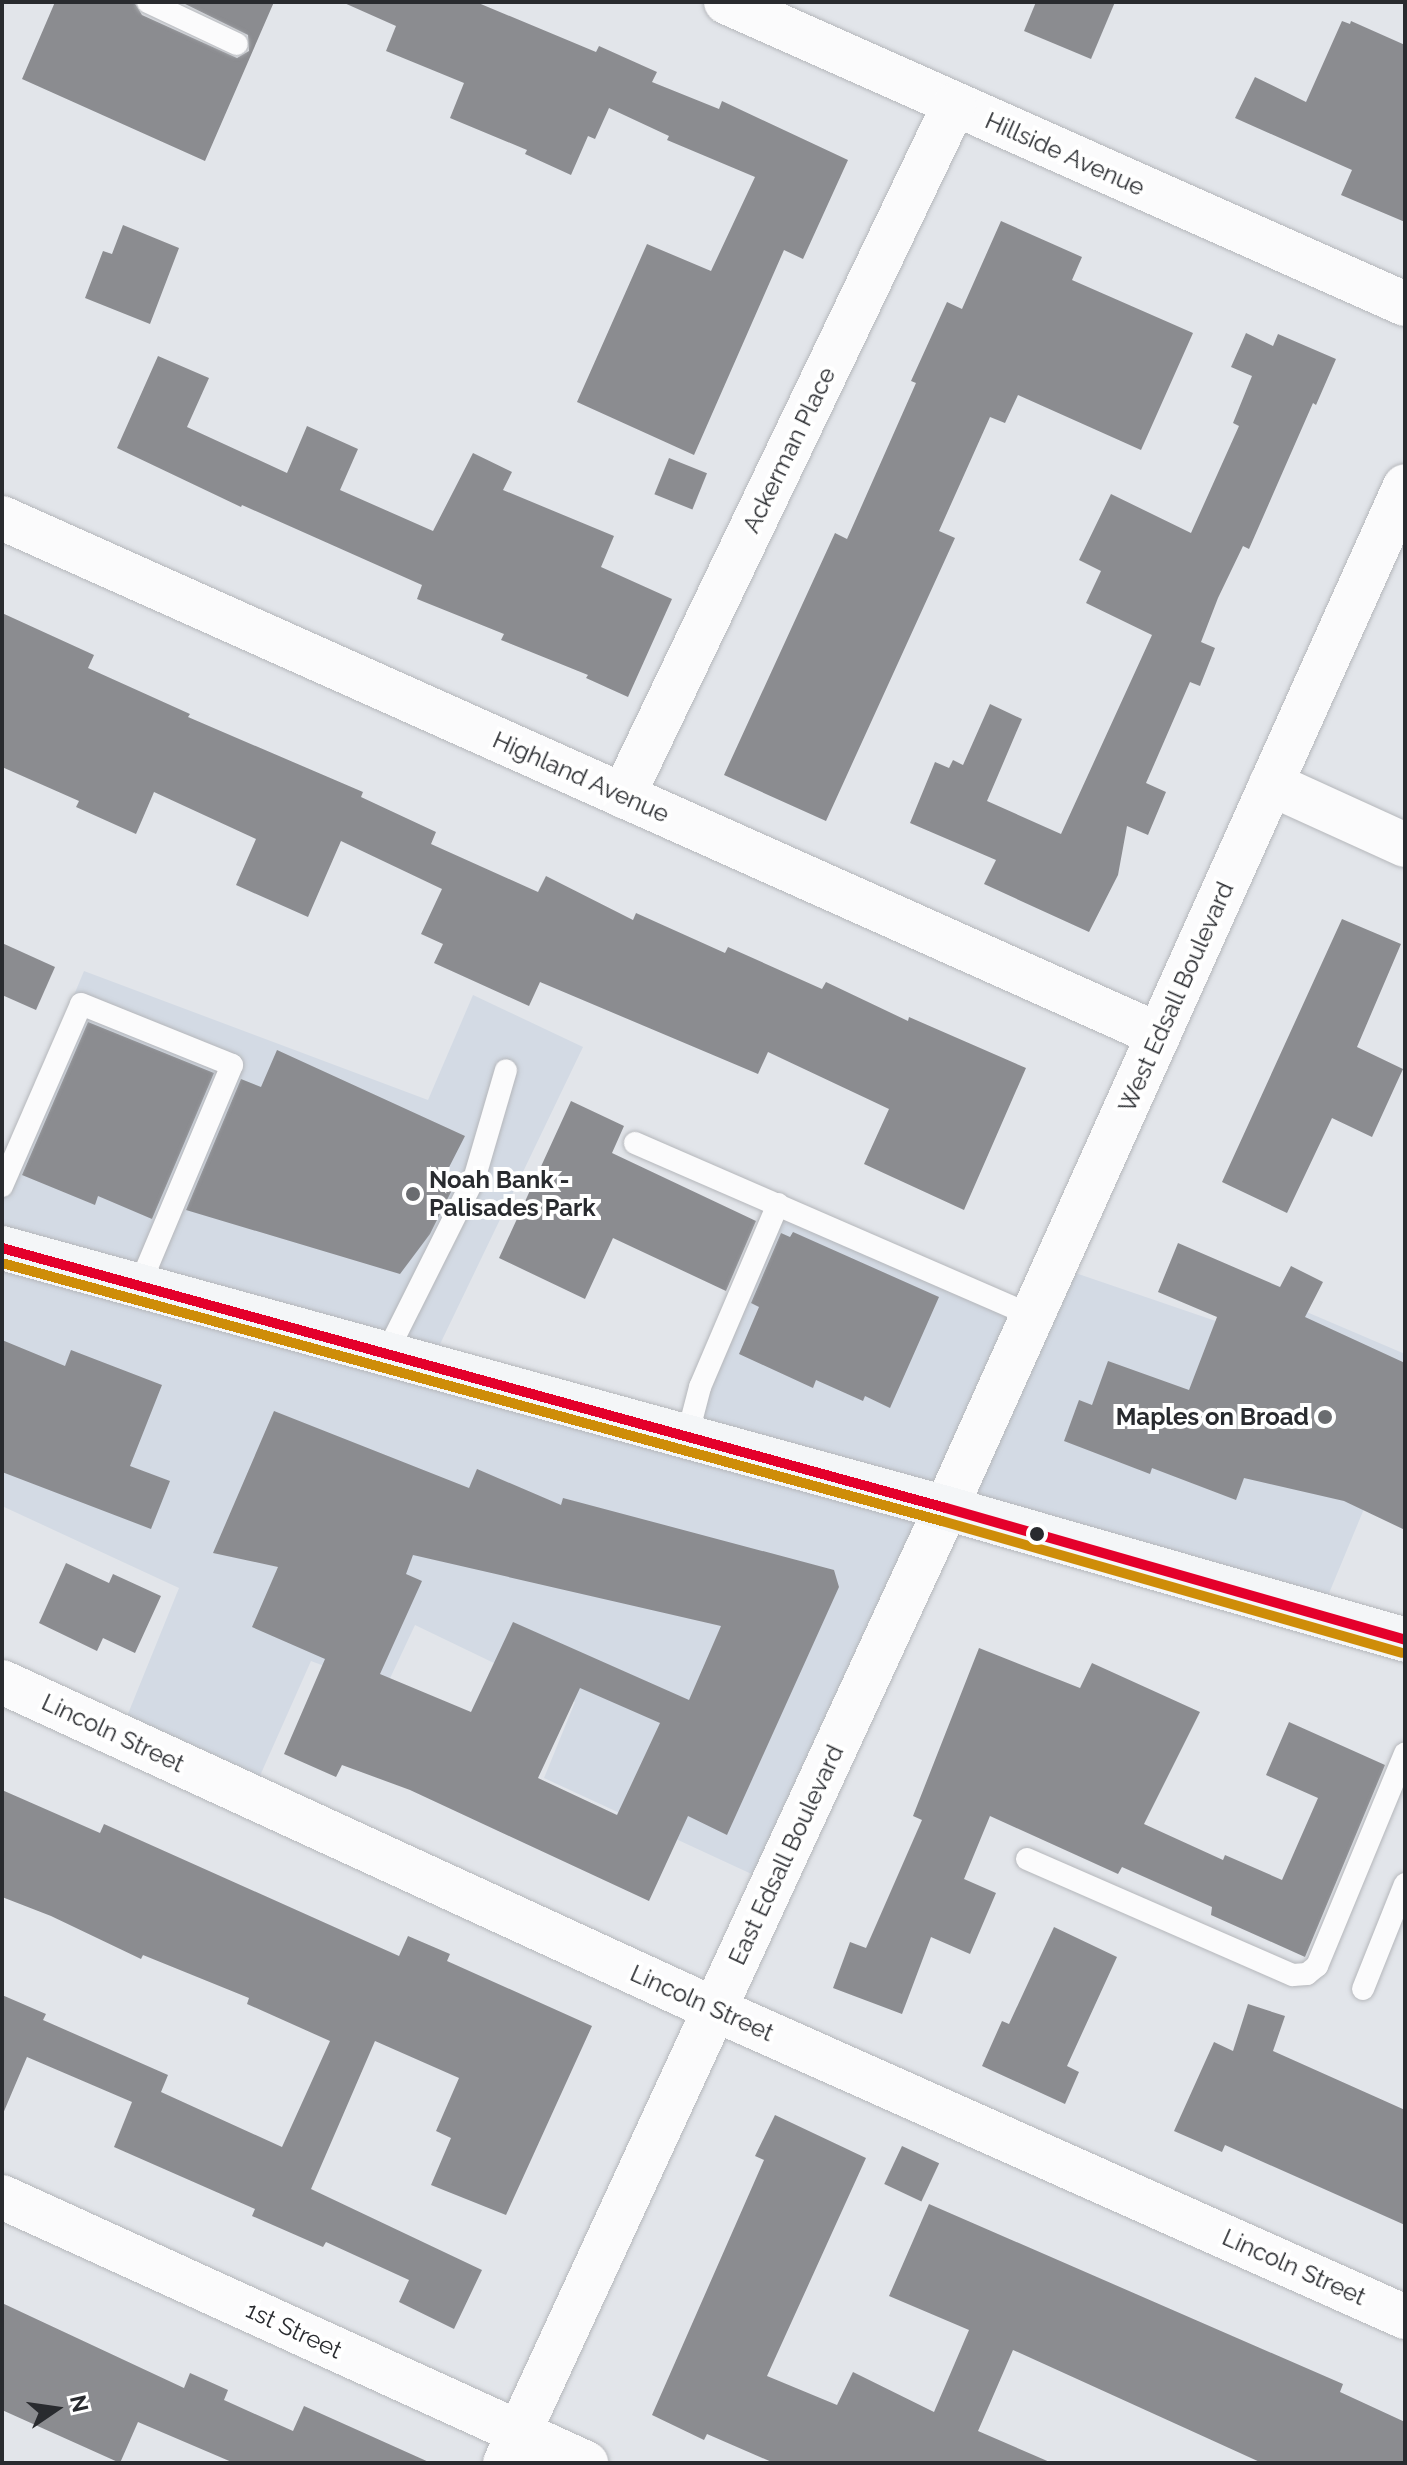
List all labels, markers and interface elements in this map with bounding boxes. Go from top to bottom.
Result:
street label: Hillside Avenue [980,106,1150,202]
street label: Ackerman Place [736,363,842,537]
street label: Highland Avenue [488,725,674,829]
street label: West Edsall Boulevard [1112,877,1240,1117]
place label: Noah Bank - Palisades Park [429,1166,596,1222]
marker: Noah Bank - Palisades Park [404,1185,422,1203]
place label: Maples on Broad [1116,1403,1309,1431]
marker: Maples on Broad [1316,1408,1334,1426]
unlabelled marker [1029,1526,1045,1542]
street label: Lincoln Street [37,1687,189,1779]
street label: East Edsall Boulevard [722,1740,850,1970]
street label: Lincoln Street [626,1959,778,2047]
street label: Lincoln Street [1218,2223,1370,2311]
street label: 1st Street [241,2295,347,2365]
north arrow [16,2369,96,2449]
text: N [65,2392,94,2415]

